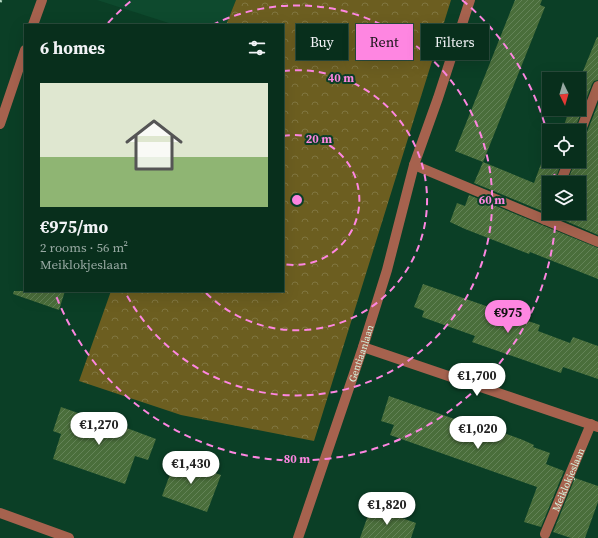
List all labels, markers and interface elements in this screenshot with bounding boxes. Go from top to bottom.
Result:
chip: Buy [296,24,348,60]
chip: Rent [356,24,413,60]
chip: Filters [421,24,489,60]
text: 6 homes [40,36,105,60]
icon: filters [246,37,268,59]
text: 40 m [328,70,354,86]
north arrow [542,72,586,116]
map controls [542,72,586,220]
icon: home [118,109,190,181]
button: locate [542,124,586,168]
text: 20 m [306,131,332,147]
button: layers [542,176,586,220]
text: 60 m [479,192,505,208]
centre of rings [290,193,304,207]
text: €975/mo [40,215,108,239]
text: 2 rooms · 56 m² [40,239,128,256]
text: Meiklokjeslaan [40,256,128,273]
pin: €975 [484,300,532,334]
text: €975 [494,304,522,321]
street label: Gentiaanlaan [345,323,376,384]
pin: €1,700 [444,363,510,397]
text: €1,700 [457,367,497,384]
pin: €1,270 [66,412,132,446]
text: €1,270 [79,416,119,433]
pin: €1,020 [445,416,511,450]
text: €1,020 [458,420,498,437]
street label: Meiklokjeslaan [549,446,587,513]
pin: €1,430 [158,451,224,485]
text: 80 m [284,451,310,467]
text: €1,430 [171,455,211,472]
pin: €1,820 [354,492,420,526]
text: €1,820 [367,496,407,513]

